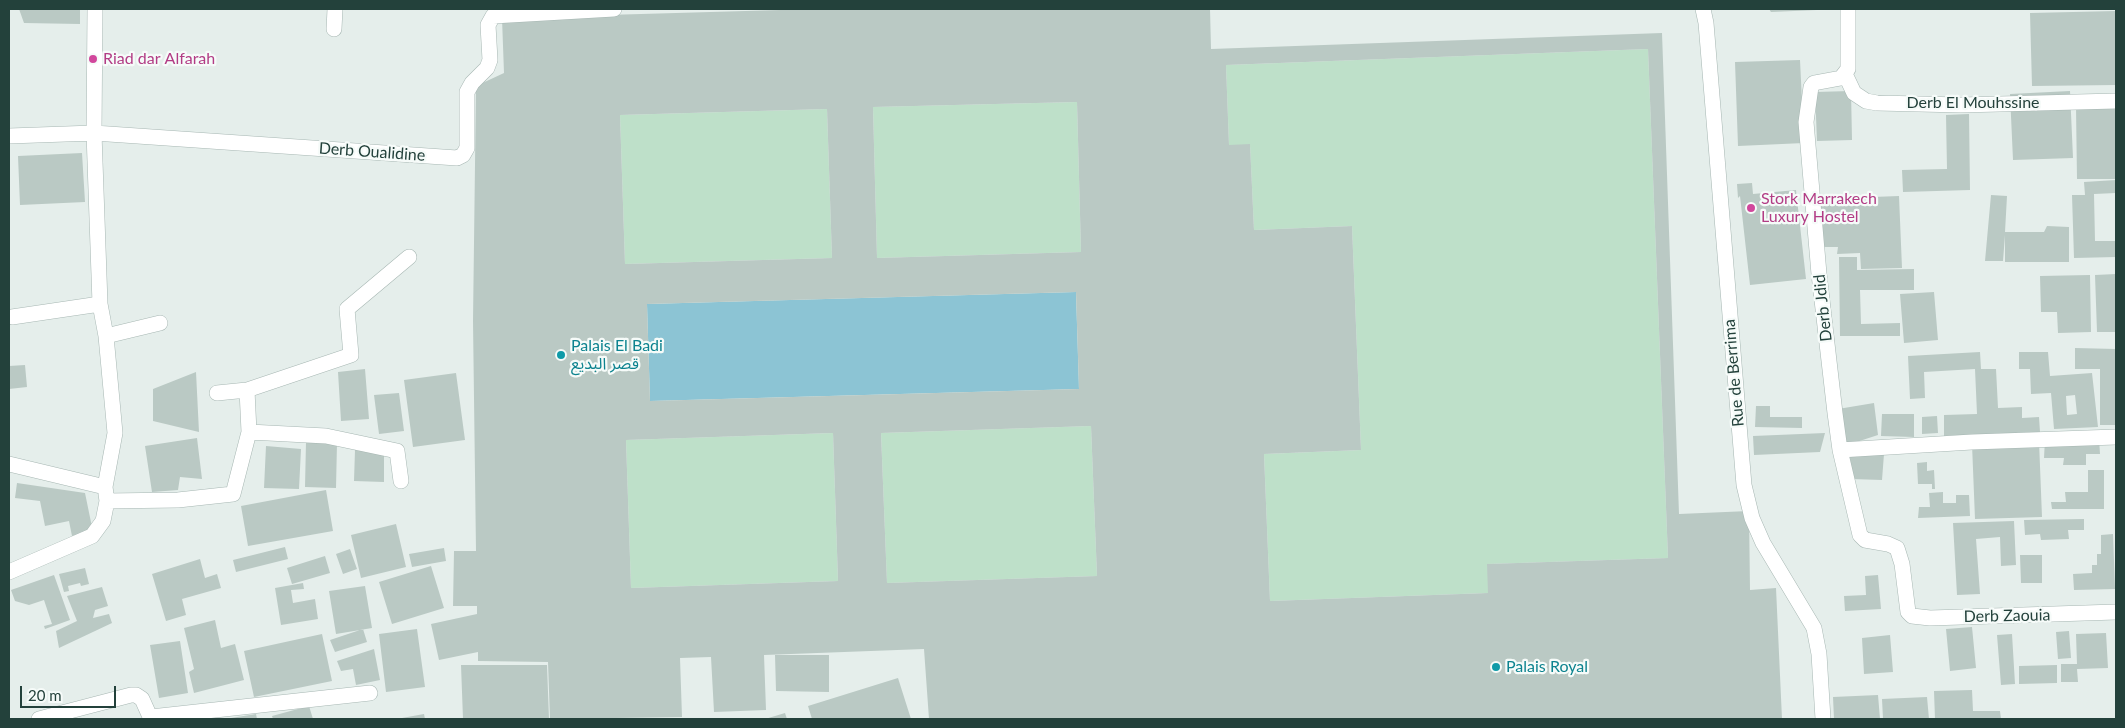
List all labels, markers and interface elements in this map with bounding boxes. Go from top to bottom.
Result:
place label: Riad dar Alfarah [103,49,215,69]
marker: Riad dar Alfarah [87,53,99,65]
street label: Derb El Mouhssine [1906,93,2040,113]
street label: Derb Oualidine [318,139,426,165]
place label: Stork Marrakech Luxury Hostel [1761,189,1877,227]
marker: Stork Marrakech Luxury Hostel [1745,202,1757,214]
street label: Derb Jdid [1810,273,1836,343]
street label: Rue de Berrima [1720,318,1748,428]
place label: Palais El Badi قصر البديع [571,336,663,374]
marker: Palais El Badi قصر البديع [555,349,567,361]
street label: Derb Zaouia [1963,606,2051,626]
place label: Palais Royal [1506,657,1588,677]
marker: Palais Royal [1490,661,1502,673]
scale bar [22,676,119,708]
text: 20 m [28,686,62,704]

